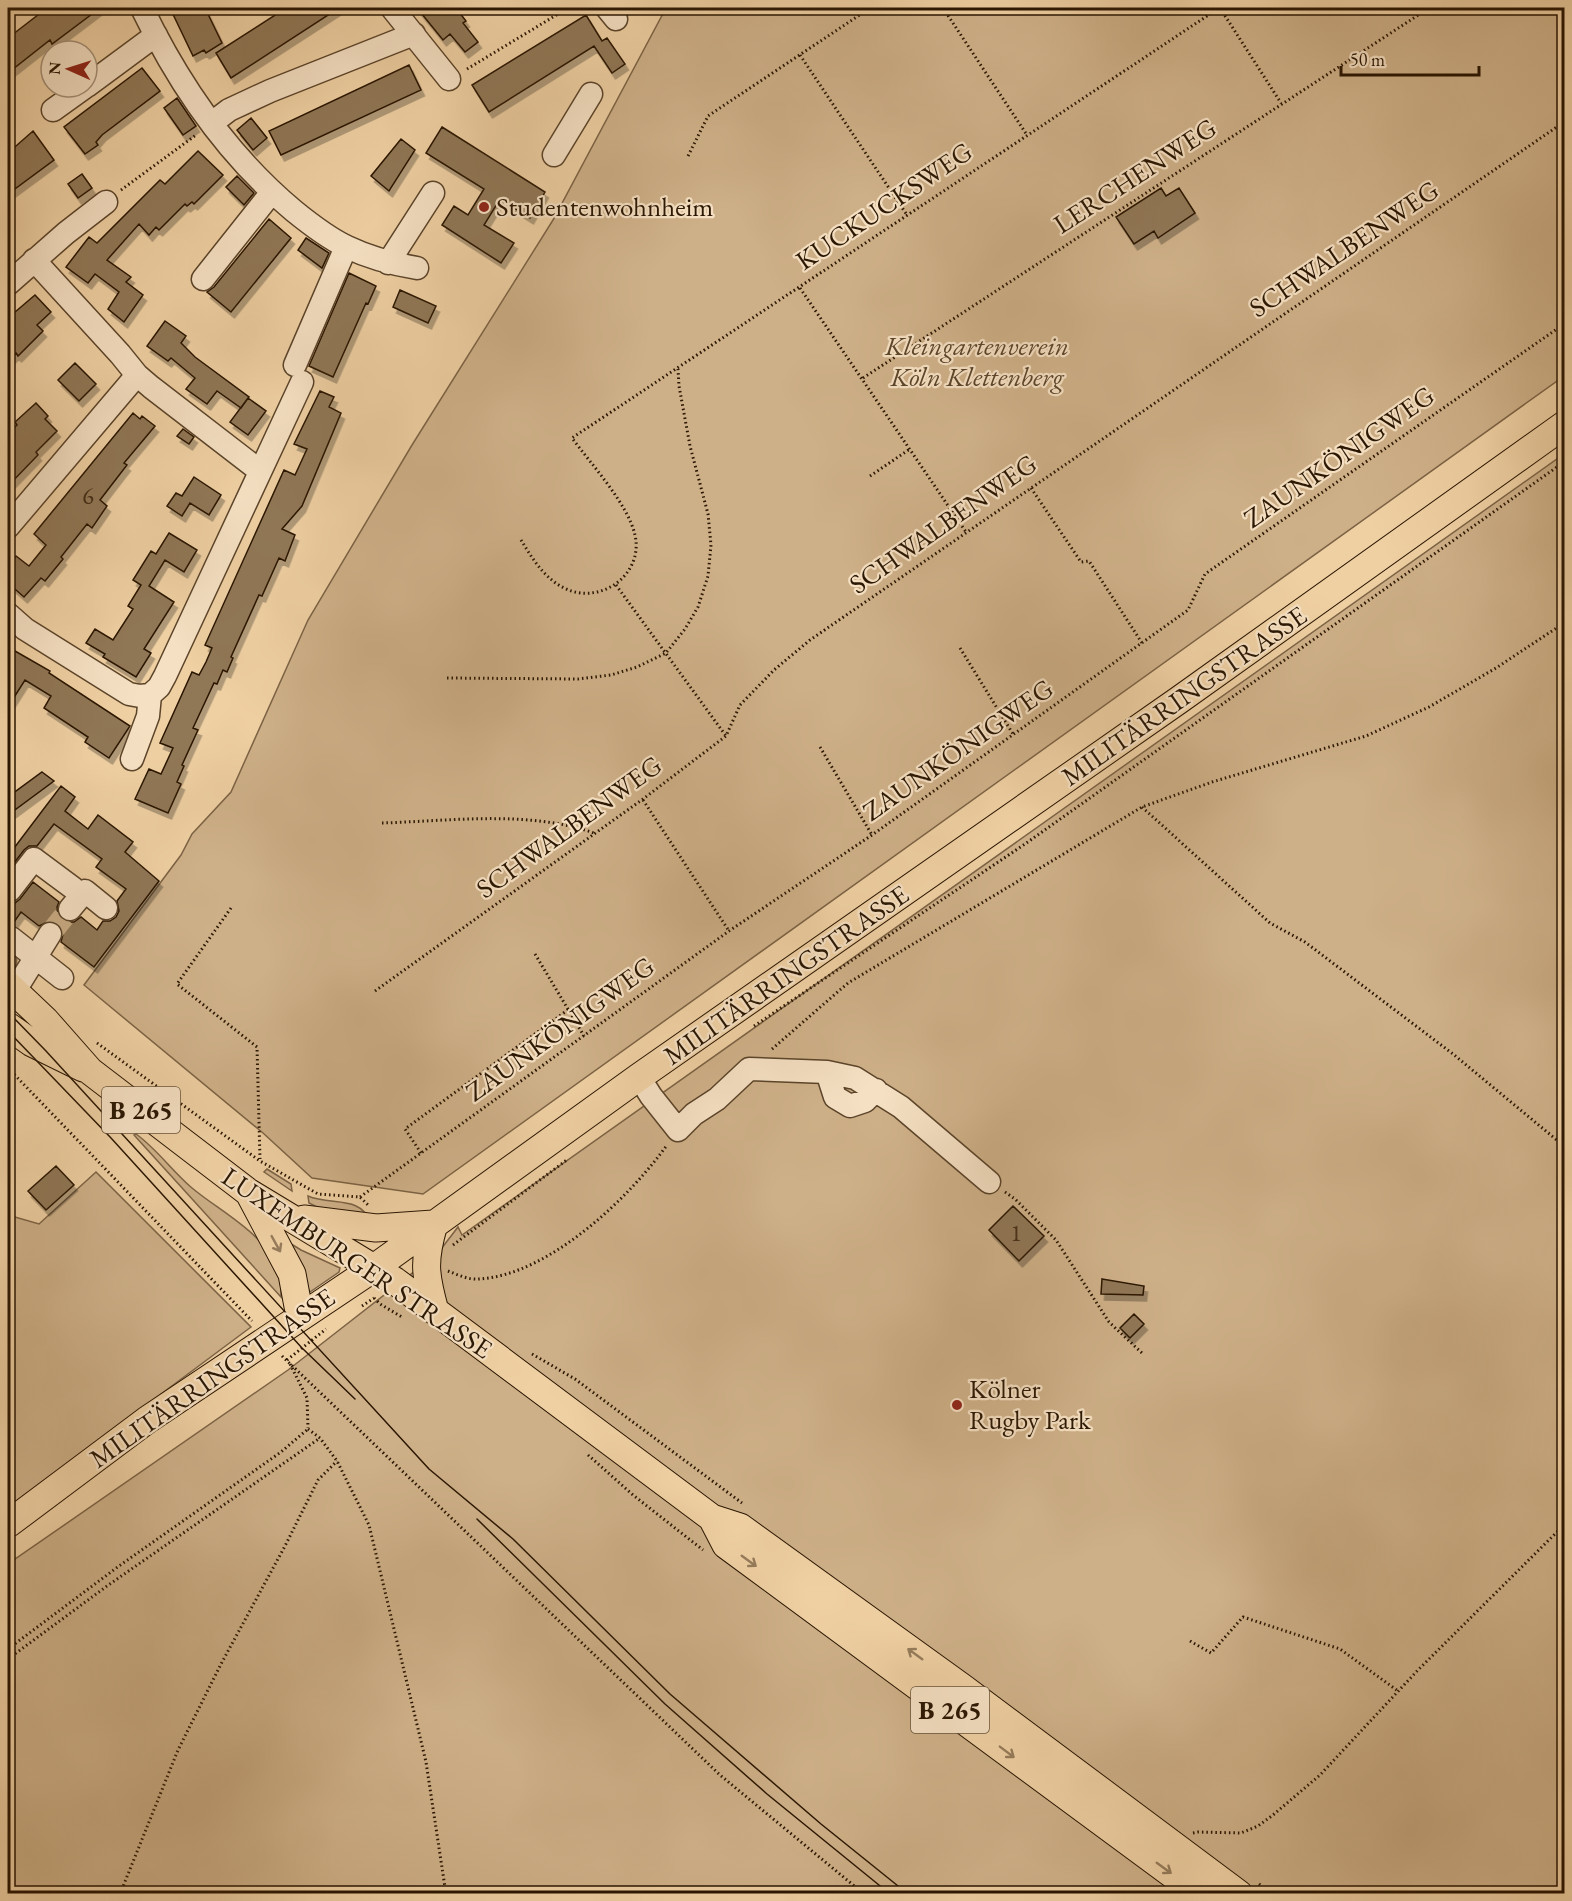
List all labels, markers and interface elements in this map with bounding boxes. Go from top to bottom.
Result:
north arrow [39,39,99,99]
scale bar [1341,39,1479,77]
text: 50 m [1350,48,1385,71]
text: N [44,61,65,75]
street label: LERCHENWEG [1047,110,1223,241]
street label: KUCKUCKSWEG [789,134,979,278]
street label: SCHWALBENWEG [1242,172,1445,325]
place label: Studentenwohnheim [496,189,713,224]
marker: Studentenwohnheim [477,200,491,214]
park label: Kleingartenverein Köln Klettenberg [884,328,1069,394]
street label: ZAUNKÖNIGWEG [1236,378,1441,535]
street label: SCHWALBENWEG [842,446,1043,601]
house number: 6 [82,480,94,511]
street label: MILITÄRRINGSTRASSE [1054,598,1313,794]
street label: ZAUNKÖNIGWEG [855,671,1060,828]
street label: SCHWALBENWEG [469,747,669,906]
street label: MILITÄRRINGSTRASSE [656,877,915,1073]
street label: ZAUNKÖNIGWEG [458,948,661,1109]
road number: B 265 [102,1087,180,1133]
street label: LUXEMBURGER STRASSE [215,1159,499,1366]
house number: 1 [1010,1217,1022,1248]
one-way arrow [270,1235,282,1252]
street label: MILITÄRRINGSTRASSE [82,1280,341,1476]
place label: Kölner Rugby Park [969,1371,1091,1437]
marker: Kölner Rugby Park [950,1398,964,1412]
one-way arrow [741,1555,757,1568]
one-way arrow [908,1648,924,1660]
road number: B 265 [911,1687,989,1733]
one-way arrow [999,1746,1015,1758]
one-way arrow [1156,1862,1172,1874]

